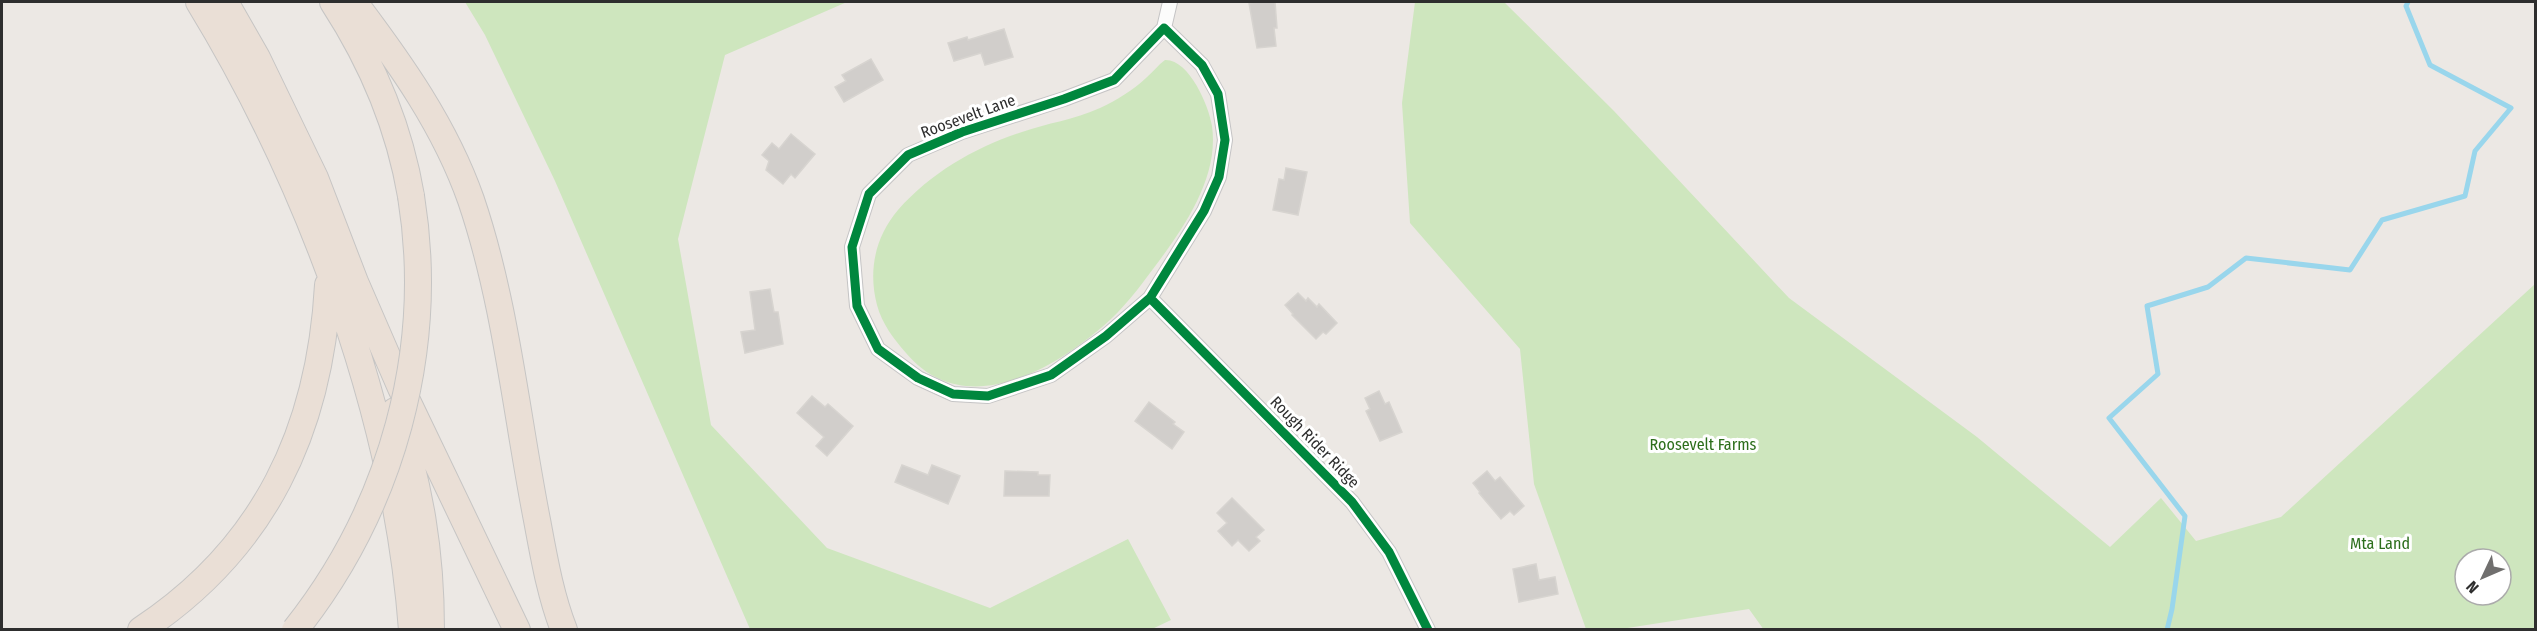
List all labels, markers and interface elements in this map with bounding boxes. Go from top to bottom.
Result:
street label: Roosevelt Lane [918,90,1018,142]
street label: Rough Rider Ridge [1266,392,1364,492]
park label: Roosevelt Farms [1650,435,1757,454]
park label: Mta Land [2350,534,2410,553]
north arrow [2453,547,2513,607]
text: N [2462,577,2483,597]

